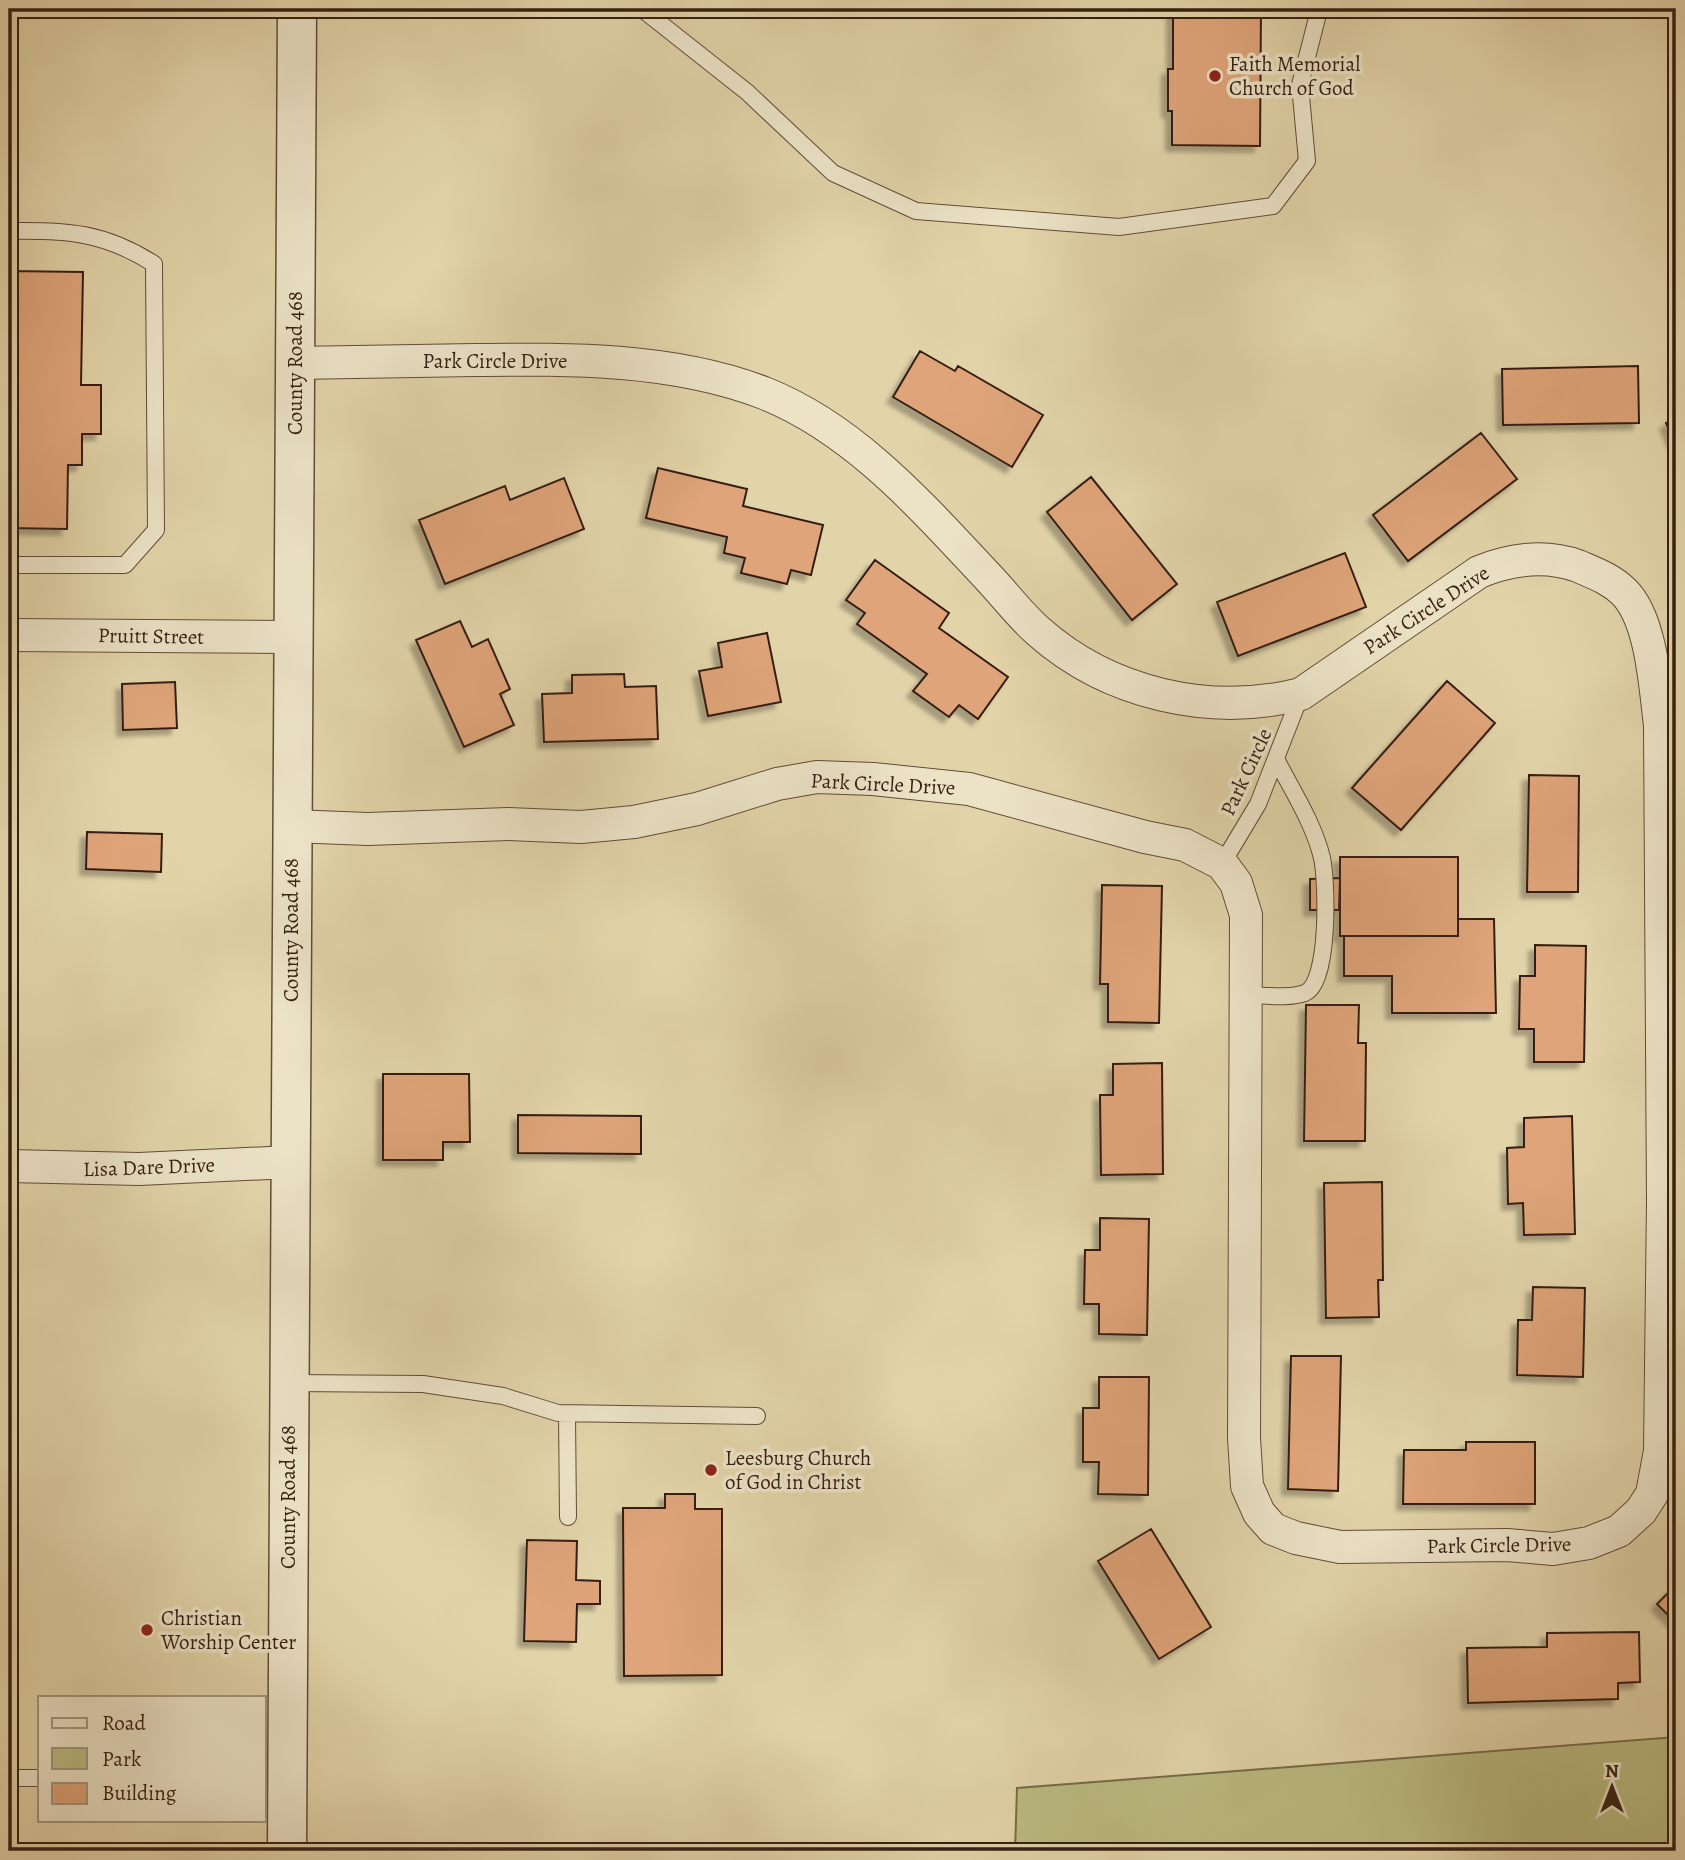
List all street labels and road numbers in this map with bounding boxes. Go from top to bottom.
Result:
street label: County Road 468 [281,291,309,435]
street label: Park Circle Drive [423,347,567,375]
street label: Park Circle Drive [1358,559,1494,661]
street label: Pruitt Street [98,621,204,651]
street label: Park Circle [1214,724,1278,820]
street label: Park Circle Drive [810,766,956,802]
street label: County Road 468 [277,858,305,1002]
street label: Lisa Dare Drive [83,1151,215,1183]
street label: County Road 468 [274,1425,302,1569]
street label: Park Circle Drive [1426,1530,1572,1560]

